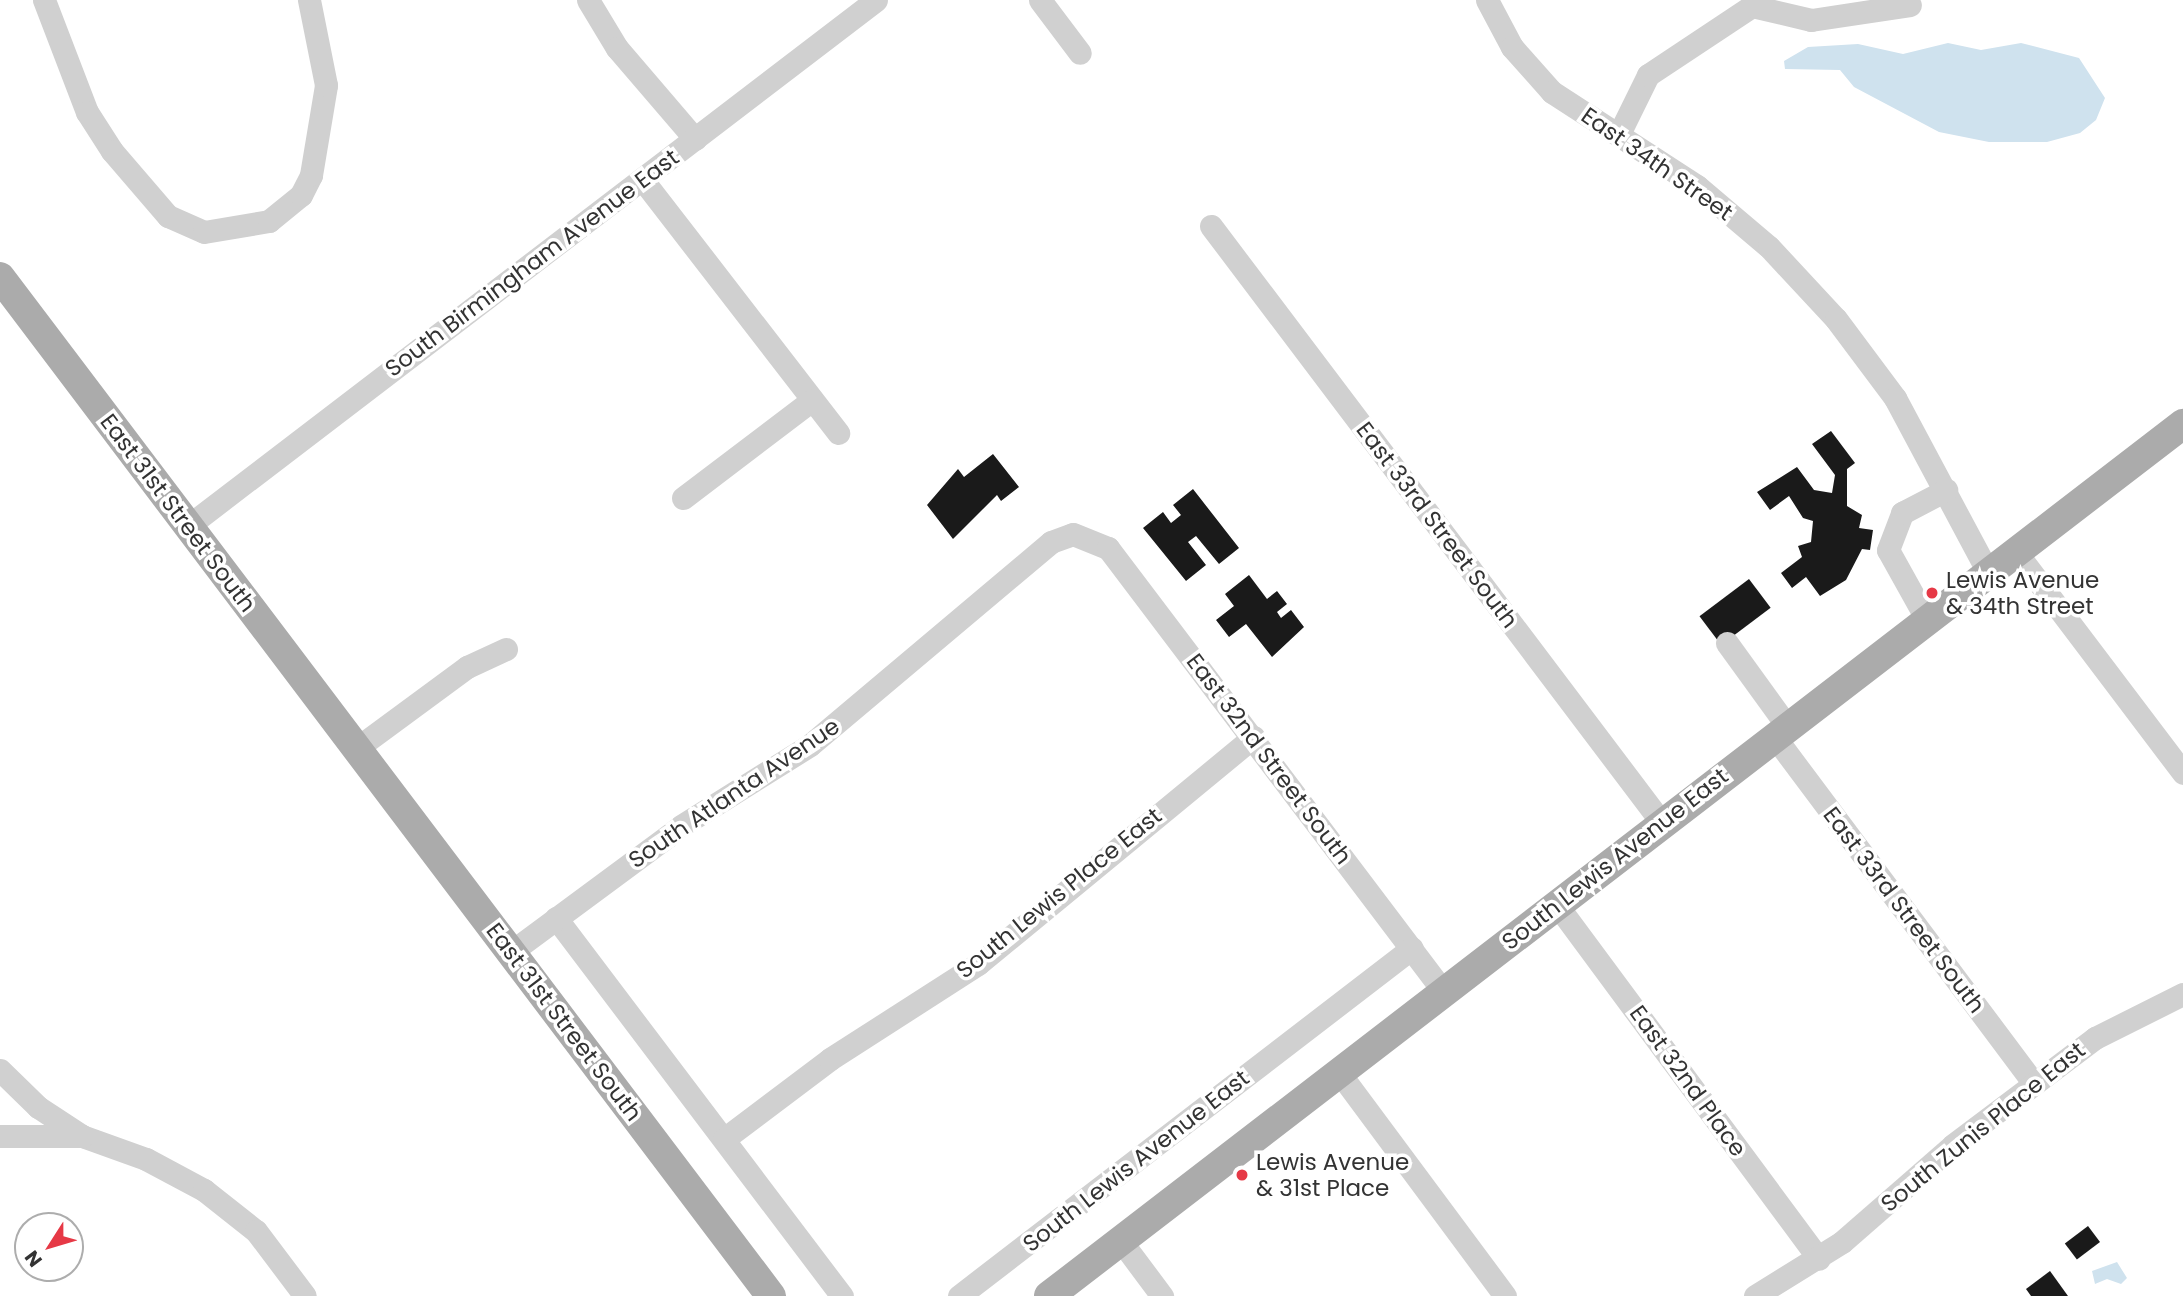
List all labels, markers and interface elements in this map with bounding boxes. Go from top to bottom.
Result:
street label: East 34th Street [1576,102,1738,226]
street label: South Birmingham Avenue East [380,144,684,382]
street label: East 31st Street South [95,409,261,617]
street label: East 33rd Street South [1351,417,1523,633]
place label: Lewis Avenue & 34th Street [1946,566,2099,620]
marker: Lewis Avenue & 34th Street [1924,585,1940,601]
street label: East 32nd Street South [1181,648,1357,870]
street label: South Atlanta Avenue [623,712,845,874]
street label: South Lewis Avenue East [1496,762,1734,956]
street label: South Lewis Place East [951,802,1167,984]
street label: East 33rd Street South [1818,802,1990,1018]
street label: East 31st Street South [481,918,647,1126]
street label: East 32nd Place [1624,1000,1752,1162]
street label: South Zunis Place East [1875,1036,2091,1218]
street label: South Lewis Avenue East [1017,1064,1255,1258]
place label: Lewis Avenue & 31st Place [1256,1148,1409,1202]
marker: Lewis Avenue & 31st Place [1234,1167,1250,1183]
north arrow [14,1212,84,1282]
text: N [18,1245,49,1273]

